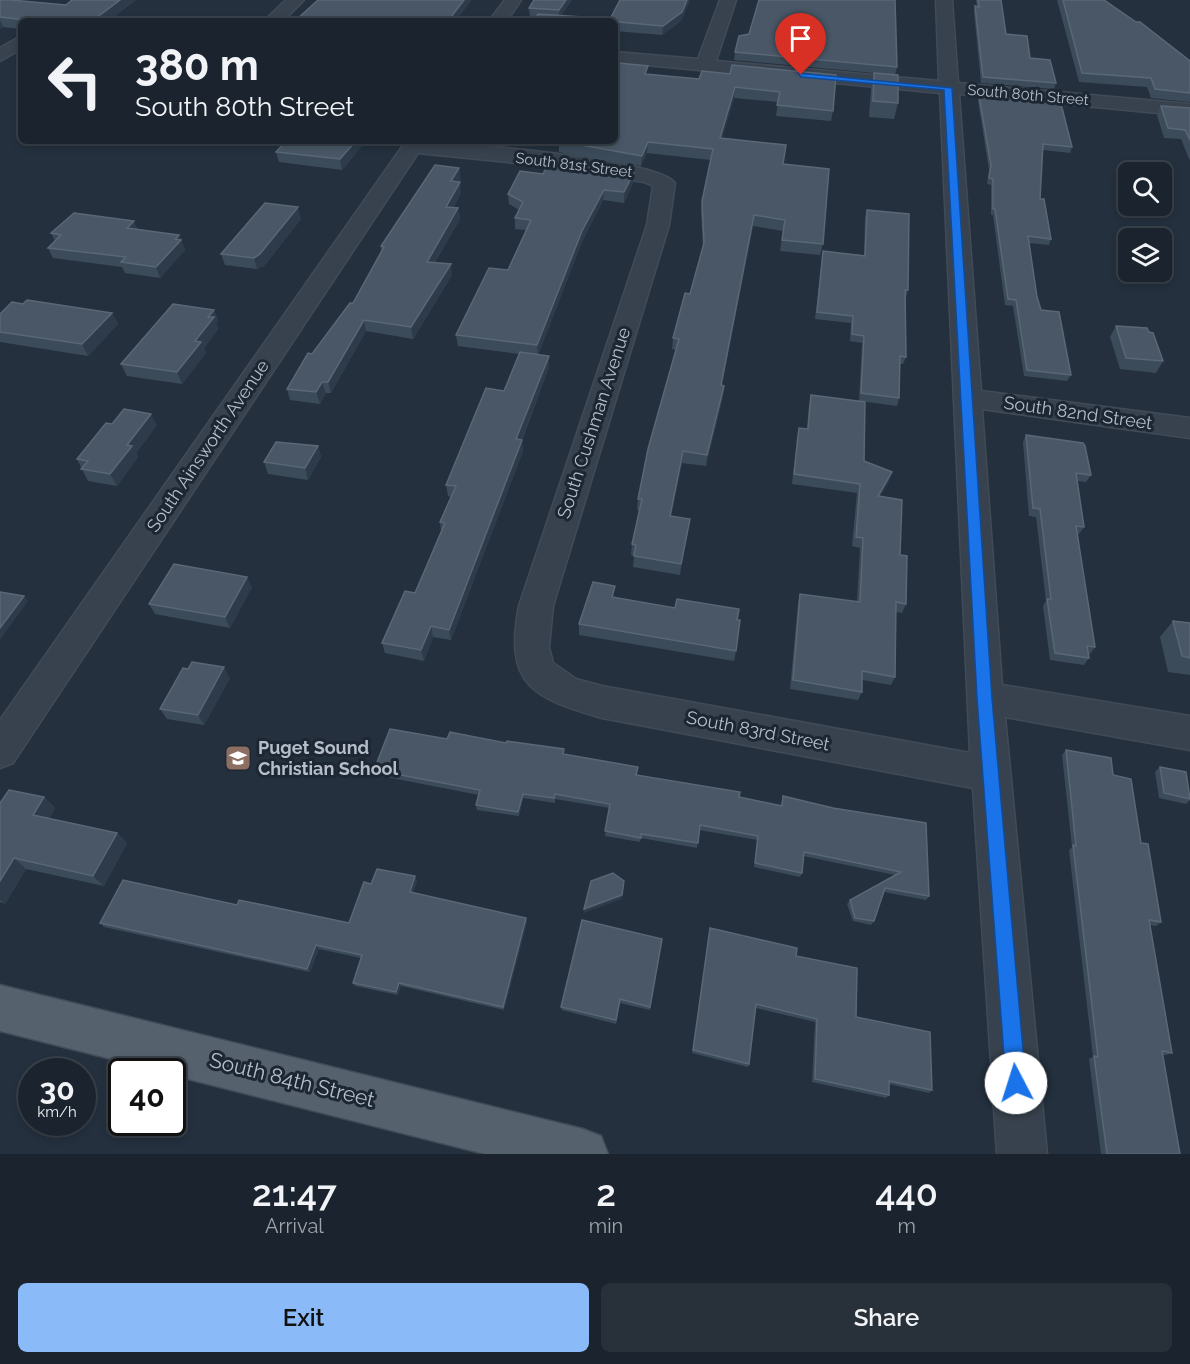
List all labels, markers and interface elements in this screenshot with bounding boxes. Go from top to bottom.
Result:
pin [775,13,826,75]
icon: arrive [784,22,817,55]
text: 380 m [135,41,259,90]
icon: left [36,42,114,120]
street label: South 80th Street [967,81,1089,109]
text: South 80th Street [135,91,354,122]
street label: South 81st Street [515,149,633,181]
map controls [1118,162,1172,282]
button: search [1118,162,1172,216]
button: layers [1118,228,1172,282]
street label: South Cushman Avenue [553,324,634,521]
street label: South Ainsworth Avenue [142,355,273,536]
street label: South 82nd Street [1002,392,1154,433]
street label: South 83rd Street [685,706,832,755]
place label: Puget Sound Christian School [258,737,399,779]
school or university icon: Puget Sound Christian School [223,743,253,773]
street label: South 84th Street [207,1047,377,1112]
position arrow [984,1051,1048,1115]
speed limit sign: 40 [108,1058,186,1136]
text: 30 [39,1072,75,1107]
text: km/h [37,1103,77,1121]
text: 21:47 [252,1172,337,1214]
text: 2 [596,1172,616,1214]
text: 440 [875,1172,938,1214]
text: Arrival [265,1214,324,1238]
text: min [589,1214,623,1238]
text: m [897,1214,916,1238]
button: Exit [18,1283,589,1352]
button: Share [601,1283,1172,1352]

